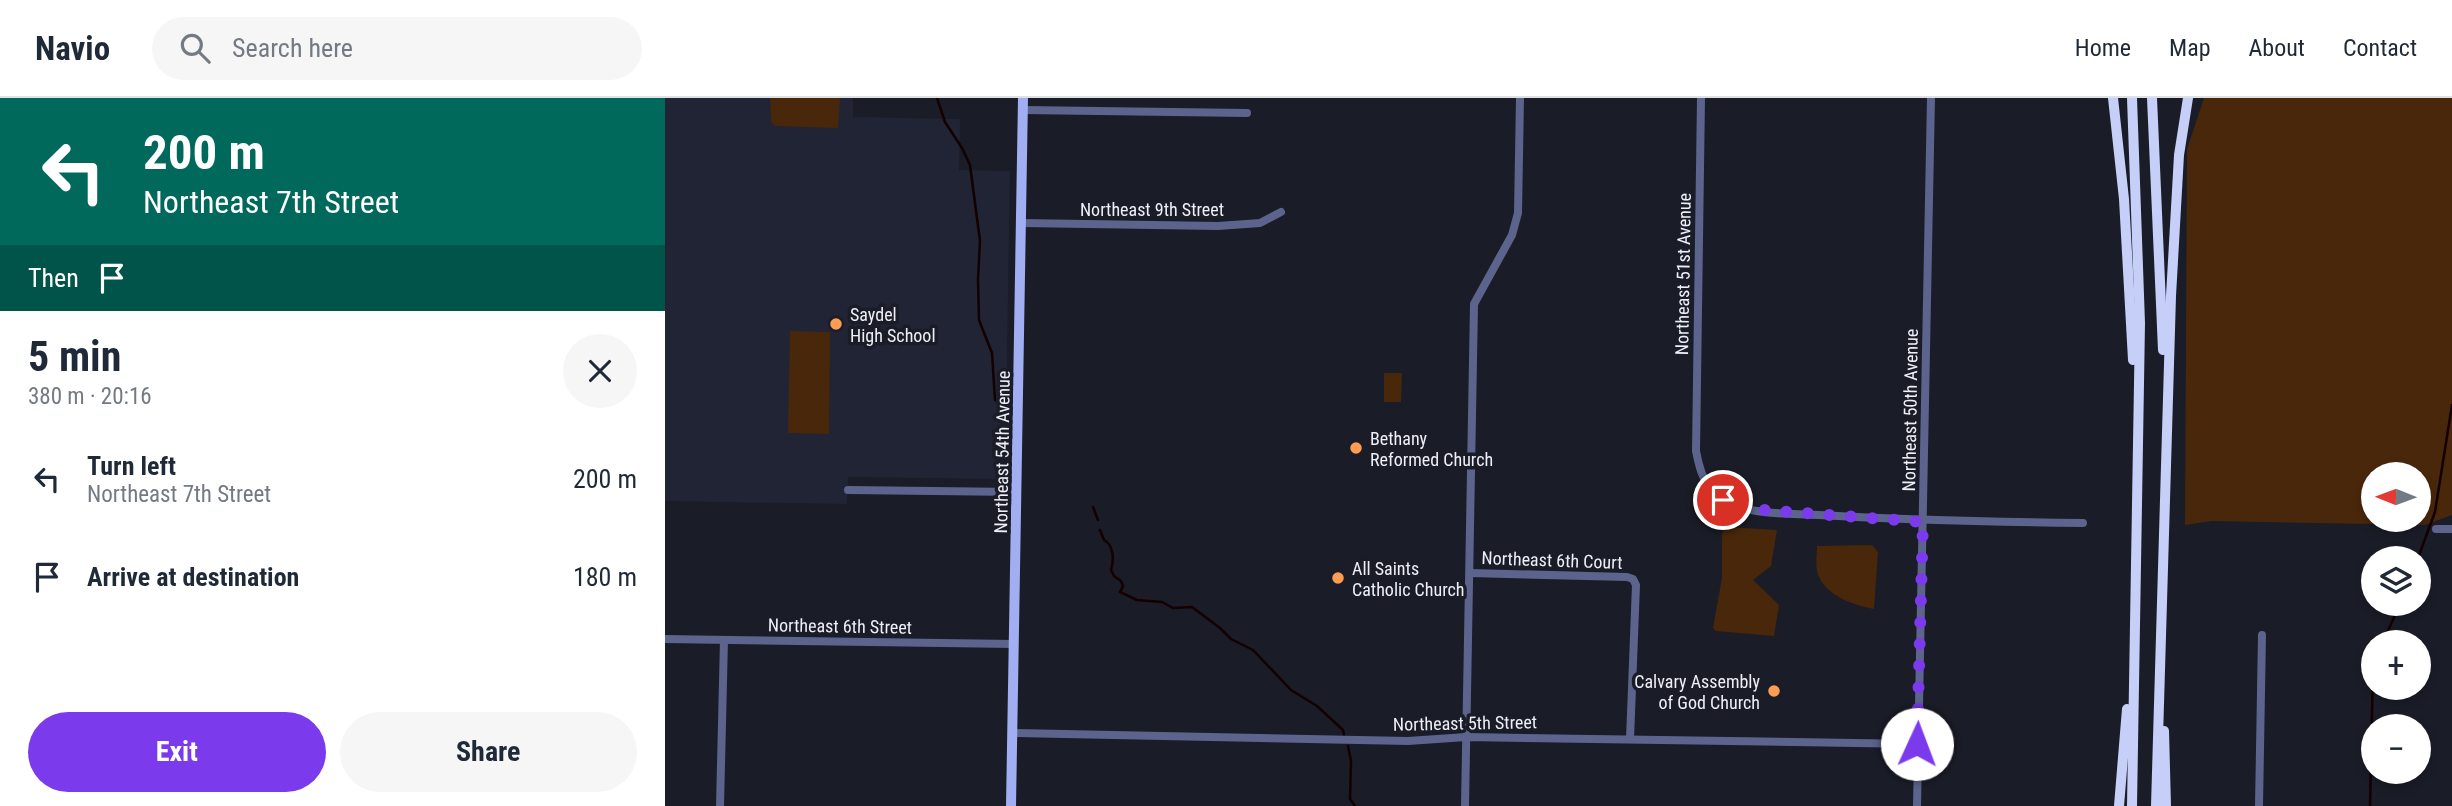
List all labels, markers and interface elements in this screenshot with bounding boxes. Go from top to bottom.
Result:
search box [152,17,642,80]
text: Navio [35,29,110,68]
icon: search [176,29,214,67]
text: Search here [232,33,353,63]
text: Home [2075,34,2131,62]
text: Map [2169,34,2211,62]
text: About [2249,34,2305,62]
text: Contact [2343,34,2417,62]
text: 200 m [143,124,265,181]
icon: left [28,126,119,217]
text: Northeast 7th Street [143,183,399,221]
street label: Northeast 51st Avenue [1671,193,1695,355]
street label: Northeast 9th Street [1080,199,1224,220]
icon: arrive [93,259,131,297]
text: Then [28,263,79,293]
place label: Saydel High School [850,304,936,346]
marker: Saydel High School [828,316,844,332]
street label: Northeast 50th Avenue [1898,329,1922,491]
text: 5 min [28,332,121,381]
button: close [563,334,637,408]
street label: Northeast 54th Avenue [990,371,1014,533]
text: 380 m · 20:16 [28,383,152,410]
place label: Bethany Reformed Church [1370,428,1493,470]
marker: Bethany Reformed Church [1348,440,1364,456]
text: Turn left [87,451,176,481]
icon: left [28,460,66,498]
north arrow [2361,462,2431,532]
map controls [2361,462,2431,784]
text: 200 m [573,464,637,494]
pin [1693,470,1753,530]
text: Northeast 7th Street [87,481,271,508]
icon: arrive [1704,481,1742,519]
button: layers [2361,546,2431,616]
street label: Northeast 6th Court [1481,547,1623,573]
icon: arrive [28,558,66,596]
place label: All Saints Catholic Church [1352,558,1465,600]
text: Arrive at destination [87,562,299,592]
text: 180 m [573,562,637,592]
marker: All Saints Catholic Church [1330,570,1346,586]
street label: Northeast 6th Street [768,614,912,638]
button: + [2361,630,2431,700]
place label: Calvary Assembly of God Church [1634,671,1760,713]
marker: Calvary Assembly of God Church [1766,683,1782,699]
position arrow [1880,707,1954,781]
street label: Northeast 5th Street [1393,711,1537,735]
button: Exit [28,712,326,792]
button: Share [340,712,637,792]
button: − [2361,714,2431,784]

